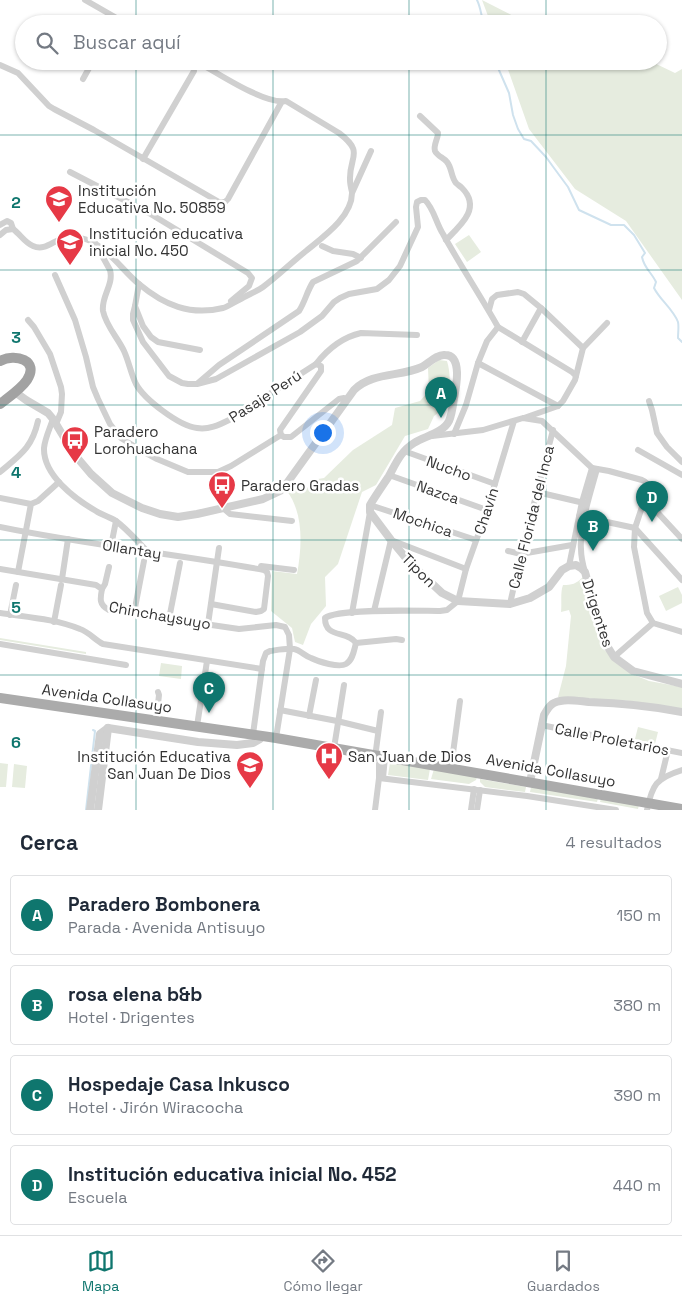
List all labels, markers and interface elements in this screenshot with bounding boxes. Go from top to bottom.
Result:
search box [15,15,667,70]
icon: search [33,29,61,57]
text: Buscar aquí [73,30,181,55]
place label: Institución Educativa No. 50859 [78,181,226,217]
school or university icon: Institución Educativa No. 50859 [44,184,74,223]
text: 2 [11,192,21,213]
place label: Institución educativa inicial No. 450 [89,224,243,260]
school or university icon: Institución educativa inicial No. 450 [55,227,85,266]
text: 3 [11,327,21,348]
street label: Pasaje Perú [225,365,305,427]
pin: A [425,377,457,418]
your location [310,420,336,446]
place label: Paradero Lorohuachana [94,422,198,458]
bus stop icon: Paradero Lorohuachana [60,425,90,464]
street label: Calle Florida del Inca [504,443,558,591]
street label: Nucho [424,451,474,485]
text: 4 [11,462,21,483]
bus stop icon: Paradero Gradas [207,470,237,509]
place label: Paradero Gradas [241,476,359,495]
street label: Nazca [414,476,462,508]
pin: D [636,481,668,522]
street label: Chavín [470,485,502,537]
street label: Mochica [391,503,456,541]
pin: B [577,510,609,551]
street label: Ollantay [101,535,163,563]
street label: Tipon [398,549,440,591]
street label: Drigentes [578,577,618,649]
text: 5 [11,597,21,618]
street label: Chinchaysuyo [108,597,212,633]
pin: C [193,672,225,713]
street label: Avenida Collasuyo [41,679,173,717]
street label: Calle Proletarios [553,719,671,759]
text: 6 [11,732,21,753]
hospital icon: San Juan de Dios [314,741,344,780]
place label: Institución Educativa San Juan De Dios [77,747,231,783]
place label: San Juan de Dios [348,747,472,766]
street label: Avenida Collasuyo [485,749,617,791]
school or university icon: Institución Educativa San Juan De Dios [235,750,265,789]
text: Cerca [20,829,78,856]
text: 4 resultados [566,832,662,853]
text: Paradero Bombonera [68,892,260,917]
text: A [32,905,42,926]
text: 150 m [617,905,661,926]
text: Parada · Avenida Antisuyo [68,917,265,938]
text: rosa elena b&b [68,982,202,1007]
text: B [32,995,42,1016]
text: 380 m [613,995,661,1016]
text: Hotel · Drigentes [68,1007,195,1028]
text: Hospedaje Casa Inkusco [68,1072,290,1097]
text: C [32,1085,42,1106]
text: 390 m [613,1085,661,1106]
text: Hotel · Jirón Wiracocha [68,1097,243,1118]
text: Institución educativa inicial No. 452 [68,1162,397,1187]
text: D [32,1175,42,1196]
text: 440 m [613,1175,661,1196]
text: Escuela [68,1187,127,1208]
tab: Mapa [82,1247,119,1295]
tab: Cómo llegar [283,1247,363,1295]
tab: Guardados [527,1247,600,1295]

